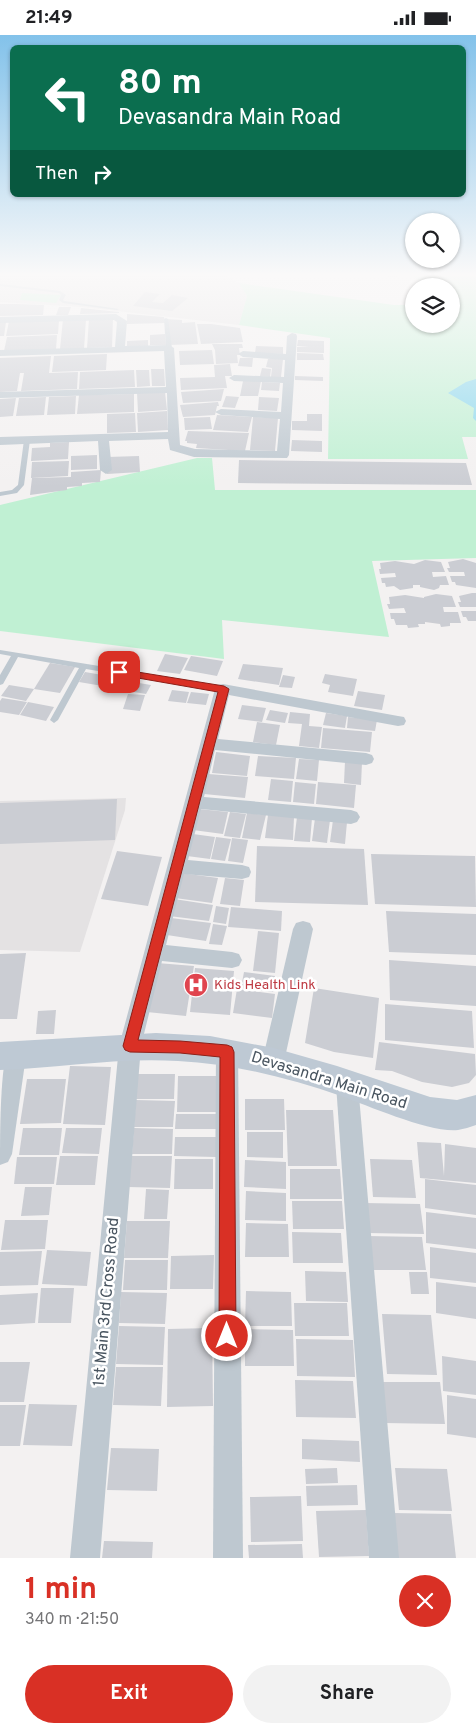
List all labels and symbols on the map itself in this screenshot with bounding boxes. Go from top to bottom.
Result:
pin [98,651,140,693]
hospital icon: Kids Health Link [183,972,209,998]
place label: Kids Health Link [214,977,316,994]
street label: Devasandra Main Road [248,1048,410,1114]
street label: 1st Main 3rd Cross Road [90,1217,124,1387]
position arrow [200,1309,252,1361]

